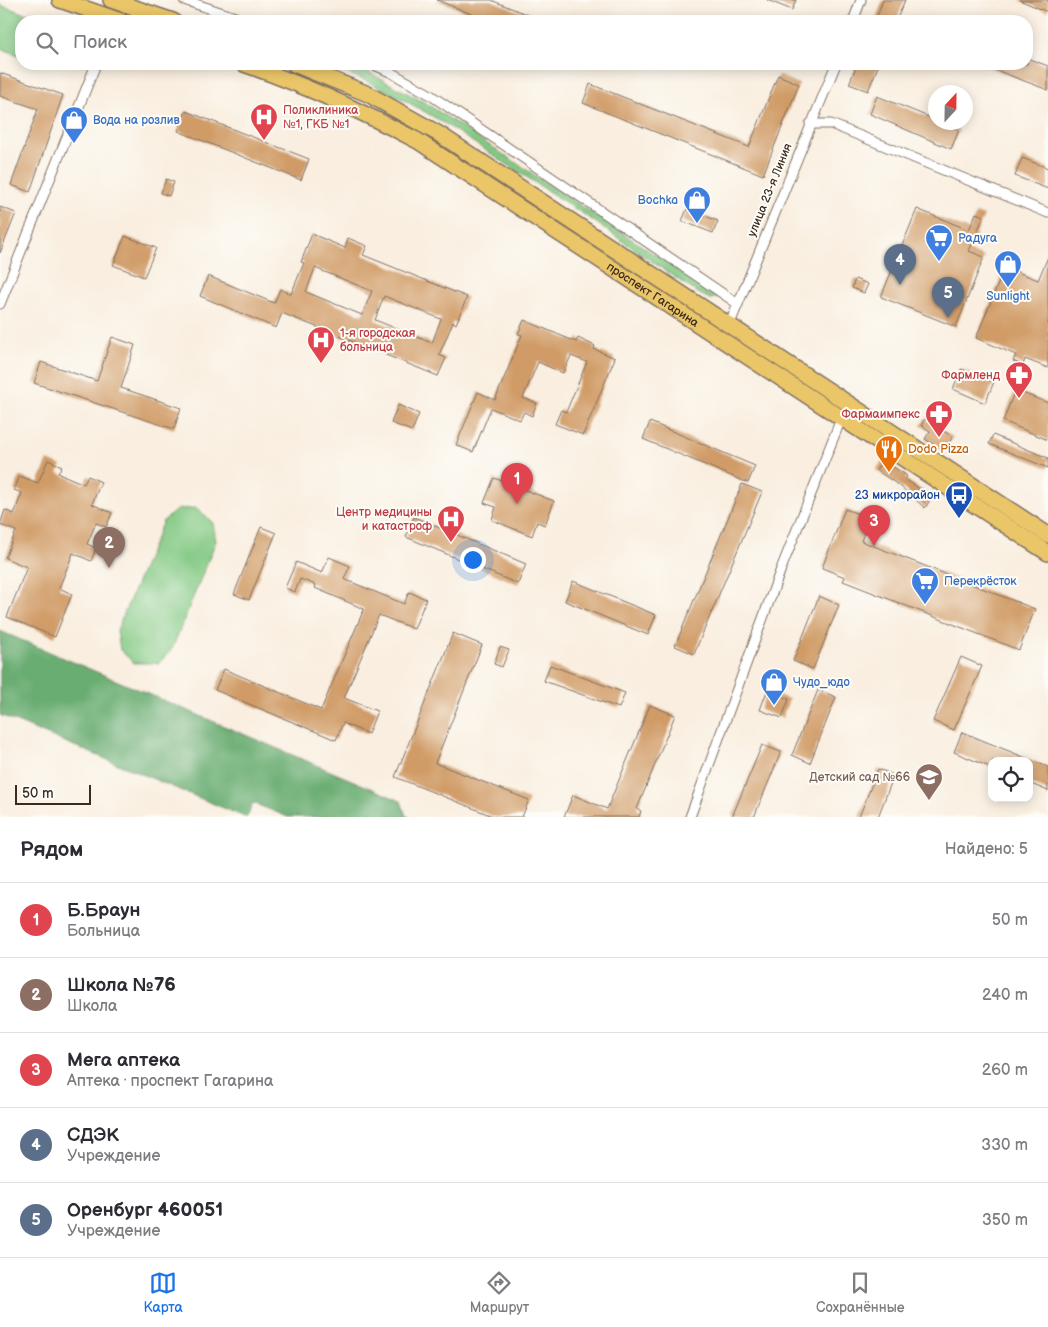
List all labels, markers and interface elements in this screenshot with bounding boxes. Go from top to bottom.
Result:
search box [15,15,1033,70]
icon: search [33,29,61,57]
text: Поиск [73,31,127,54]
north arrow [928,85,973,130]
hospital icon: Поликлиника №1, ГКБ №1 [249,102,279,141]
place label: Поликлиника №1, ГКБ №1 [283,103,358,132]
shop icon: Вода на розлив [59,105,89,144]
place label: Вода на розлив [93,113,180,128]
street label: улица 23-я Линия [744,141,796,239]
shop icon: Bochka [682,185,712,224]
place label: Bochka [637,193,678,208]
supermarket icon: Радуга [924,223,954,262]
place label: Радуга [958,231,997,246]
pin: 4 [884,244,916,285]
shop icon: Sunlight [993,249,1023,288]
street label: проспект Гагарина [604,259,702,330]
pin: 5 [932,277,964,318]
place label: Sunlight [986,289,1030,304]
hospital icon: 1-я городская больница [306,325,336,364]
place label: 1-я городская больница [340,326,416,355]
pharmacy icon: Фармленд [1004,360,1034,399]
place label: Фармленд [941,368,1001,383]
pharmacy icon: Фармаимпекс [924,399,954,438]
place label: Фармаимпекс [842,407,920,422]
restaurant icon: Dodo Pizza [874,434,904,473]
place label: Dodo Pizza [908,442,969,457]
pin: 1 [501,463,533,504]
bus stop icon: 23 микрорайон [944,480,974,519]
place label: 23 микрорайон [855,488,940,503]
hospital icon: Центр медицины и катастроф [436,504,466,543]
place label: Центр медицины и катастроф [336,505,432,534]
pin: 3 [858,505,890,546]
pin: 2 [93,527,125,568]
your location [460,547,486,573]
supermarket icon: Перекрёсток [910,566,940,605]
place label: Перекрёсток [944,574,1017,589]
shop icon: Чудо_юдо [759,667,789,706]
place label: Чудо_юдо [793,675,850,690]
map controls [988,757,1033,802]
button: locate [988,757,1033,802]
school or university icon: Детский сад №66 [914,762,944,801]
place label: Детский сад №66 [809,770,910,785]
scale bar [15,782,91,805]
text: 50 m [22,785,54,802]
text: Рядом [20,837,83,862]
text: Найдено: 5 [945,840,1028,859]
text: Б.Браун [67,899,140,922]
text: 1 [33,911,39,930]
text: 50 m [992,911,1028,930]
text: Больница [67,922,140,941]
text: Школа №76 [67,974,176,997]
text: 2 [31,986,41,1005]
text: 240 m [982,986,1028,1005]
text: Школа [67,997,117,1016]
text: Мега аптека [67,1049,180,1072]
text: 3 [31,1061,41,1080]
text: 260 m [982,1061,1028,1080]
text: Аптека · проспект Гагарина [67,1072,273,1091]
text: СДЭК [67,1124,119,1147]
text: 4 [31,1136,41,1155]
text: 330 m [981,1136,1028,1155]
text: Учреждение [67,1147,160,1166]
text: Оренбург 460051 [67,1199,223,1222]
text: 5 [31,1211,41,1230]
text: 350 m [982,1211,1028,1230]
text: Учреждение [67,1222,160,1241]
tab: Карта [143,1269,183,1316]
tab: Маршрут [470,1269,529,1316]
tab: Сохранённые [816,1269,905,1316]

